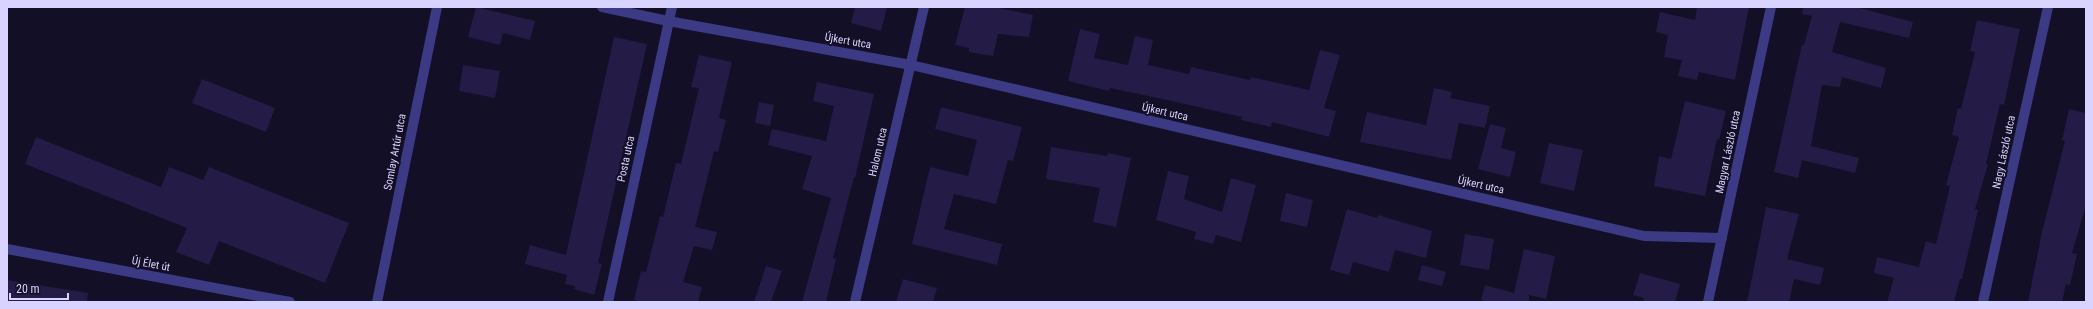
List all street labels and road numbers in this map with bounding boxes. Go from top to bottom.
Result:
street label: Újkert utca [824,31,872,51]
street label: Újkert utca [1141,100,1189,124]
street label: Magyar László utca [1713,109,1743,195]
street label: Somlay Artúr utca [381,113,409,191]
street label: Nagy László utca [1990,114,2018,190]
street label: Halom utca [866,126,890,178]
street label: Posta utca [615,135,637,183]
street label: Újkert utca [1457,173,1505,197]
street label: Új Élet út [131,254,171,274]

